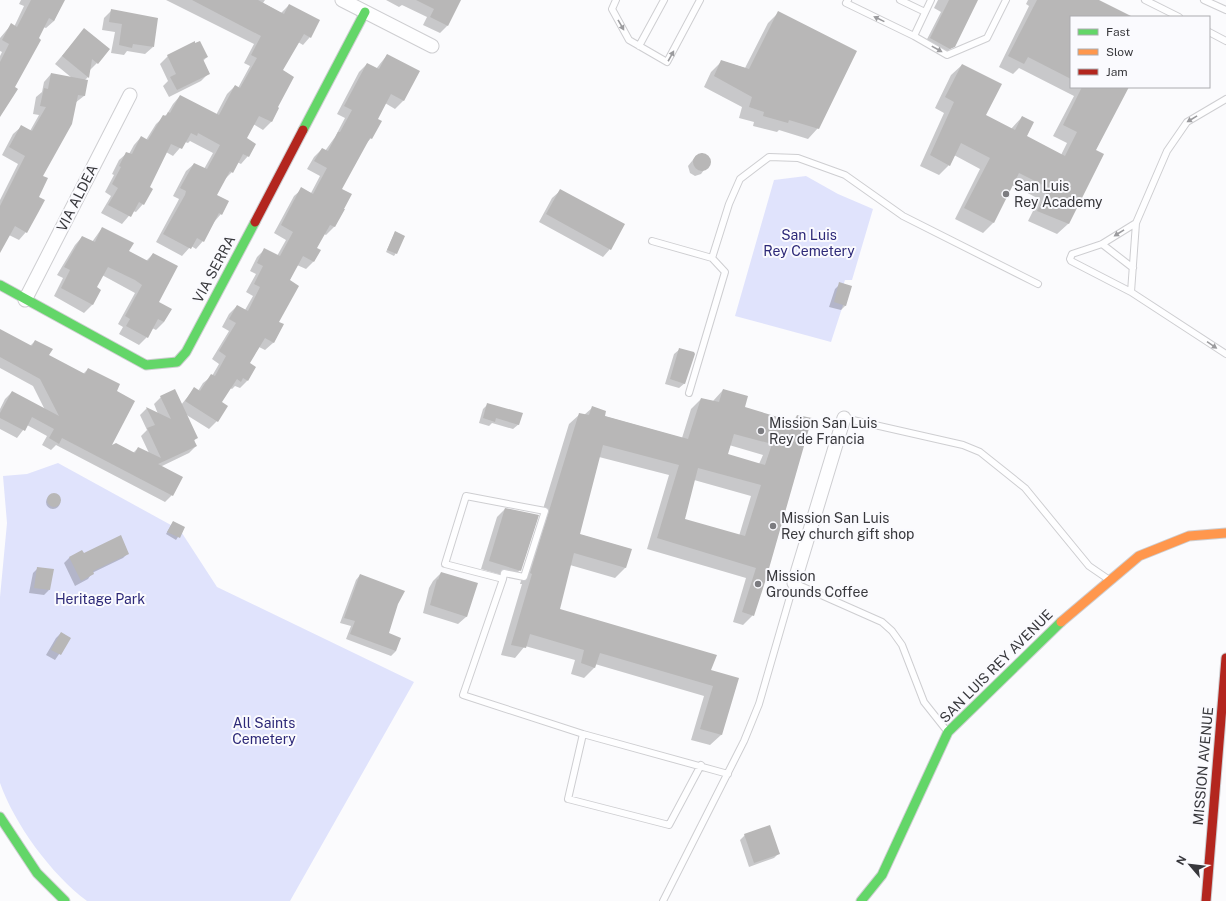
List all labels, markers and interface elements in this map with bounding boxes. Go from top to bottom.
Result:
one-way arrow [873,16,884,22]
legend [1070,16,1210,88]
one-way arrow [617,19,624,31]
text: Fast [1106,25,1131,39]
text: Slow [1106,45,1134,59]
one-way arrow [931,46,943,53]
one-way arrow [667,50,674,62]
text: Jam [1106,65,1128,79]
one-way arrow [1187,115,1197,123]
street label: VIA ALDEA [53,162,101,234]
place label: San Luis Rey Academy [1014,178,1103,210]
marker: San Luis Rey Academy [1001,189,1011,199]
park label: San Luis Rey Cemetery [763,227,855,259]
one-way arrow [1114,229,1124,237]
street label: VIA SERRA [190,233,238,305]
one-way arrow [1207,341,1218,349]
place label: Mission San Luis Rey de Francia [769,415,877,447]
marker: Mission San Luis Rey de Francia [756,426,766,436]
place label: Mission San Luis Rey church gift shop [781,510,914,542]
marker: Mission San Luis Rey church gift shop [768,521,778,531]
place label: Mission Grounds Coffee [766,568,868,600]
marker: Mission Grounds Coffee [753,579,763,589]
park label: Heritage Park [55,591,145,607]
street label: SAN LUIS REY AVENUE [936,606,1056,726]
street label: MISSION AVENUE [1190,706,1216,826]
park label: All Saints Cemetery [232,715,296,747]
north arrow [1170,845,1210,885]
text: N [1174,854,1188,867]

